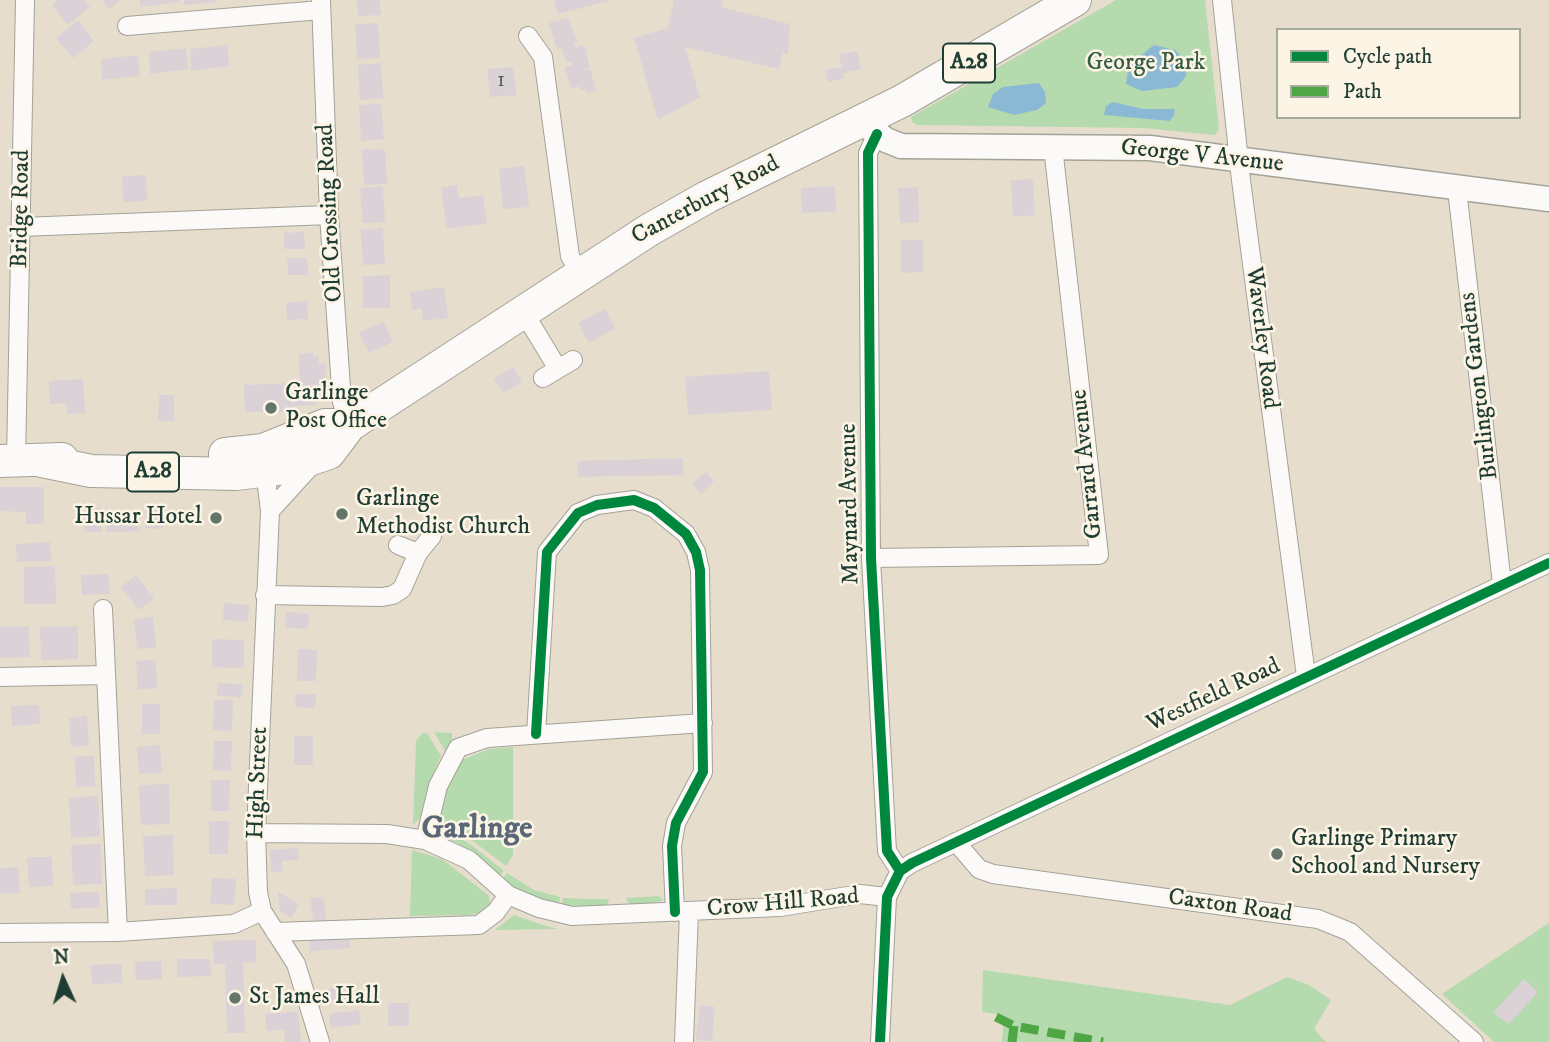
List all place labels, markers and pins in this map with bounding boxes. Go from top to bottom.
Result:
place label: Garlinge Post Office [285,380,387,436]
marker: Garlinge Post Office [263,400,279,416]
place label: Garlinge Methodist Church [356,486,530,542]
place label: Hussar Hotel [74,504,202,532]
marker: Garlinge Methodist Church [334,506,350,522]
marker: Hussar Hotel [208,510,224,526]
place label: Garlinge Primary School and Nursery [1291,826,1480,882]
marker: Garlinge Primary School and Nursery [1269,846,1285,862]
place label: St James Hall [249,984,380,1012]
marker: St James Hall [227,990,243,1006]

